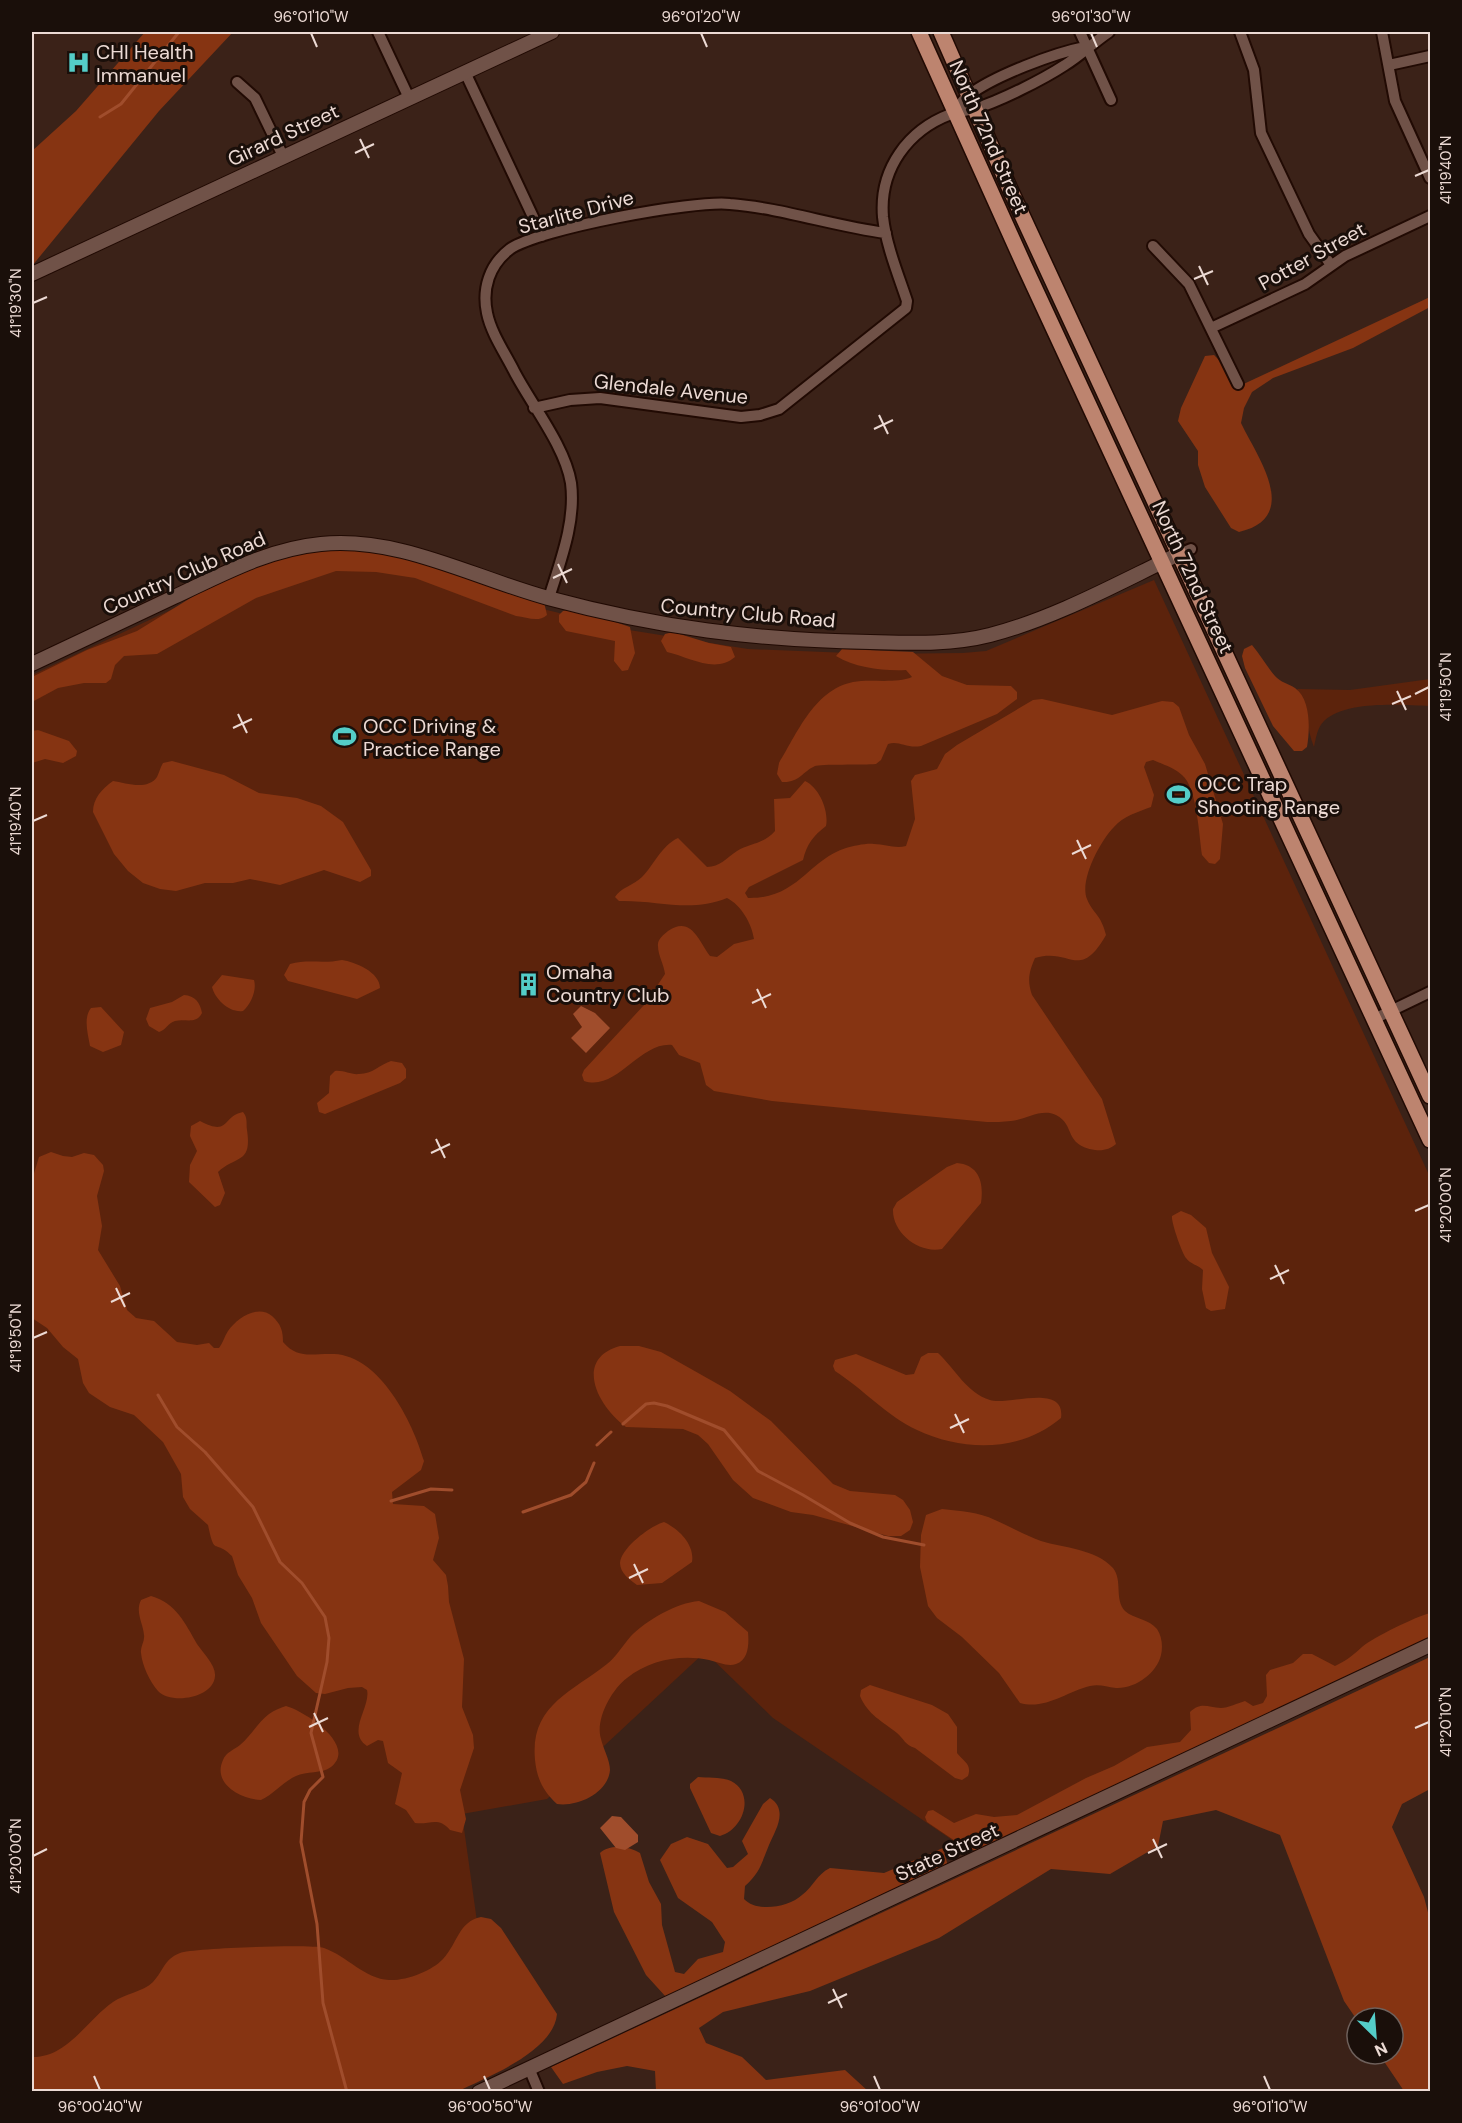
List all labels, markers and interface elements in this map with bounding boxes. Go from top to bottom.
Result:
text: 96°01'10"W [273,7,349,27]
text: 96°01'20"W [662,7,741,27]
text: 96°01'30"W [1051,7,1131,27]
place label: CHI Health Immanuel [96,39,194,88]
hospital icon: CHI Health Immanuel [65,50,91,76]
street label: North 72nd Street [943,56,1035,218]
street label: Girard Street [223,98,343,172]
text: 41°19'40"N [1436,136,1456,204]
street label: Starlite Drive [515,184,637,240]
street label: Potter Street [1254,216,1370,296]
text: 41°19'30"N [6,268,26,338]
street label: Glendale Avenue [593,368,749,410]
street label: North 72nd Street [1146,497,1240,658]
street label: Country Club Road [99,525,269,621]
street label: Country Club Road [659,592,837,634]
text: 41°19'50"N [1436,652,1456,722]
place label: OCC Driving & Practice Range [363,713,501,762]
sports icon: OCC Driving & Practice Range [332,724,358,750]
place label: OCC Trap Shooting Range [1197,771,1340,820]
sports icon: OCC Trap Shooting Range [1166,782,1192,808]
text: 41°19'40"N [6,787,26,855]
place label: Omaha Country Club [546,959,670,1008]
building icon: Omaha Country Club [515,971,541,997]
text: 41°20'00"N [1436,1167,1456,1243]
text: 41°19'50"N [6,1303,26,1373]
text: 41°20'10"N [1436,1687,1456,1757]
street label: State Street [891,1817,1003,1887]
text: 41°20'00"N [6,1818,26,1894]
north arrow [1345,2006,1405,2066]
text: N [1371,2037,1391,2061]
text: 96°00'40"W [58,2097,143,2117]
text: 96°00'50"W [448,2097,533,2117]
text: 96°01'00"W [840,2097,921,2117]
text: 96°01'10"W [1232,2097,1308,2117]

